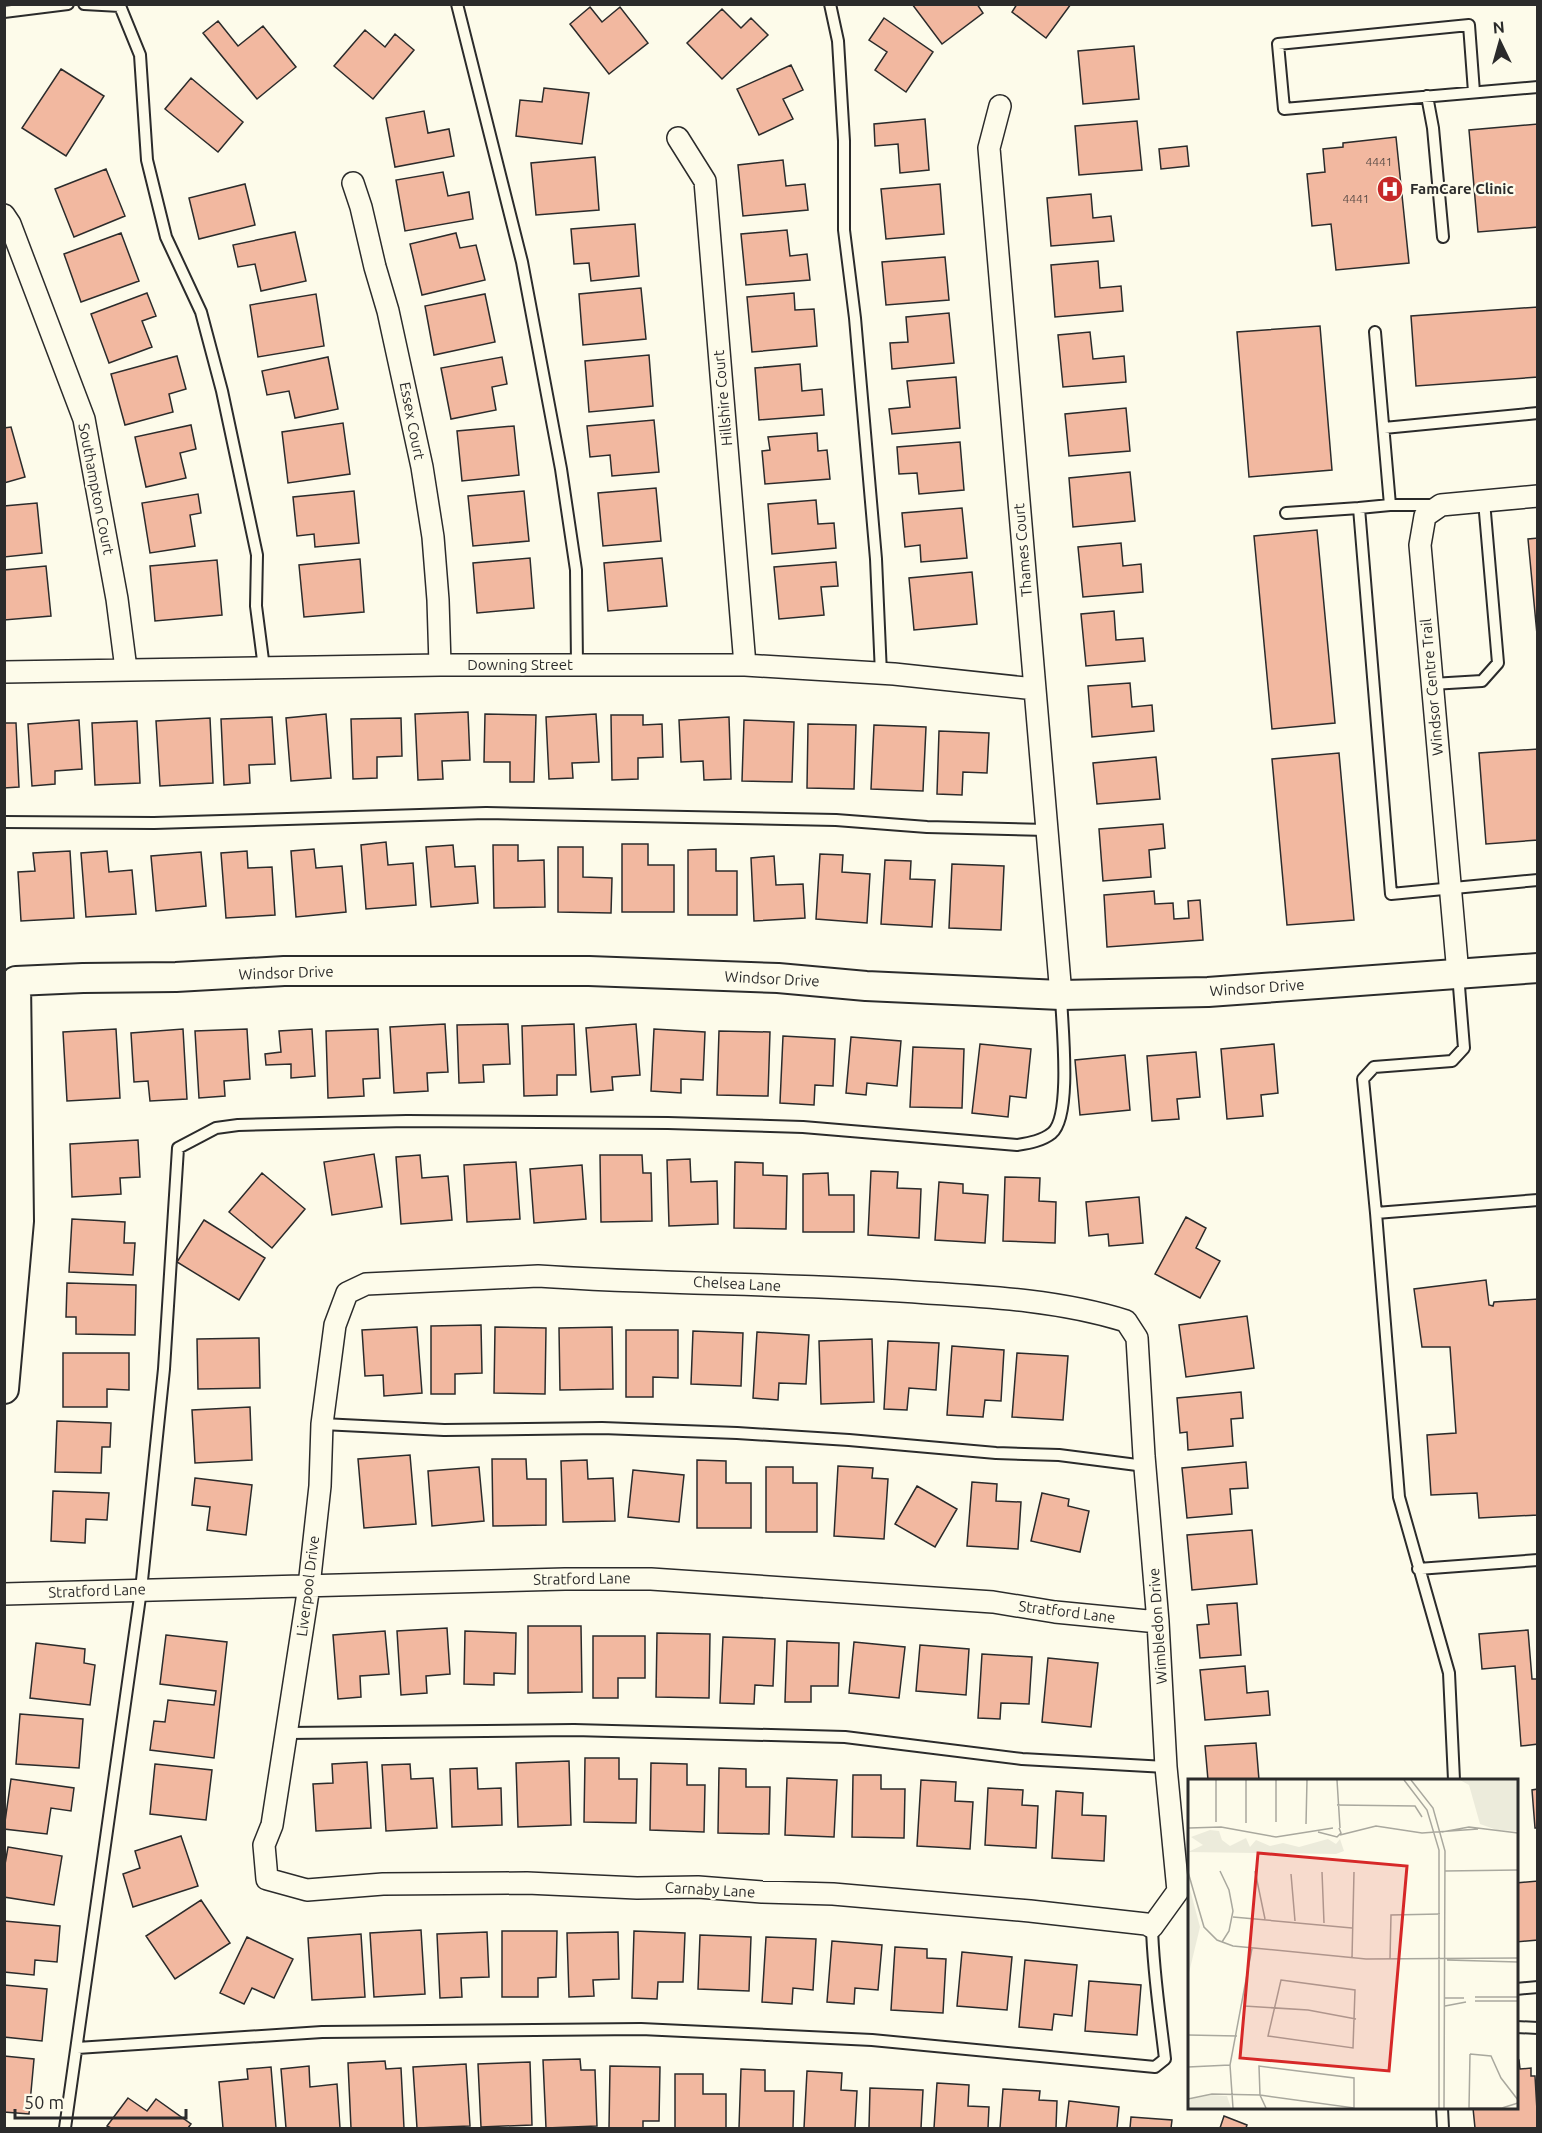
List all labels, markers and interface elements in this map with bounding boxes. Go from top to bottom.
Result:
north arrow [1470,12,1530,72]
text: N [1492,18,1505,37]
house number: 4441 [1365,155,1393,168]
hospital icon: FamCare Clinic [1375,174,1405,204]
place label: FamCare Clinic [1410,180,1514,197]
house number: 4441 [1342,192,1370,205]
street label: Hillshire Court [710,349,735,447]
street label: Essex Court [397,381,428,461]
street label: Southampton Court [75,422,118,556]
street label: Thames Court [1010,502,1035,598]
street label: Windsor Centre Trail [1417,618,1446,756]
street label: Downing Street [467,656,573,673]
street label: Windsor Drive [238,962,334,983]
street label: Windsor Drive [724,968,820,989]
street label: Windsor Drive [1209,976,1305,999]
street label: Chelsea Lane [693,1273,781,1294]
street label: Liverpool Drive [293,1534,322,1637]
street label: Wimbledon Drive [1145,1567,1170,1685]
street label: Stratford Lane [533,1569,631,1588]
street label: Stratford Lane [48,1580,146,1601]
street label: Stratford Lane [1018,1597,1117,1626]
inset map [1188,1779,1518,2109]
street label: Carnaby Lane [664,1879,756,1900]
scale bar [15,2082,186,2120]
text: 50 m [24,2092,64,2112]

